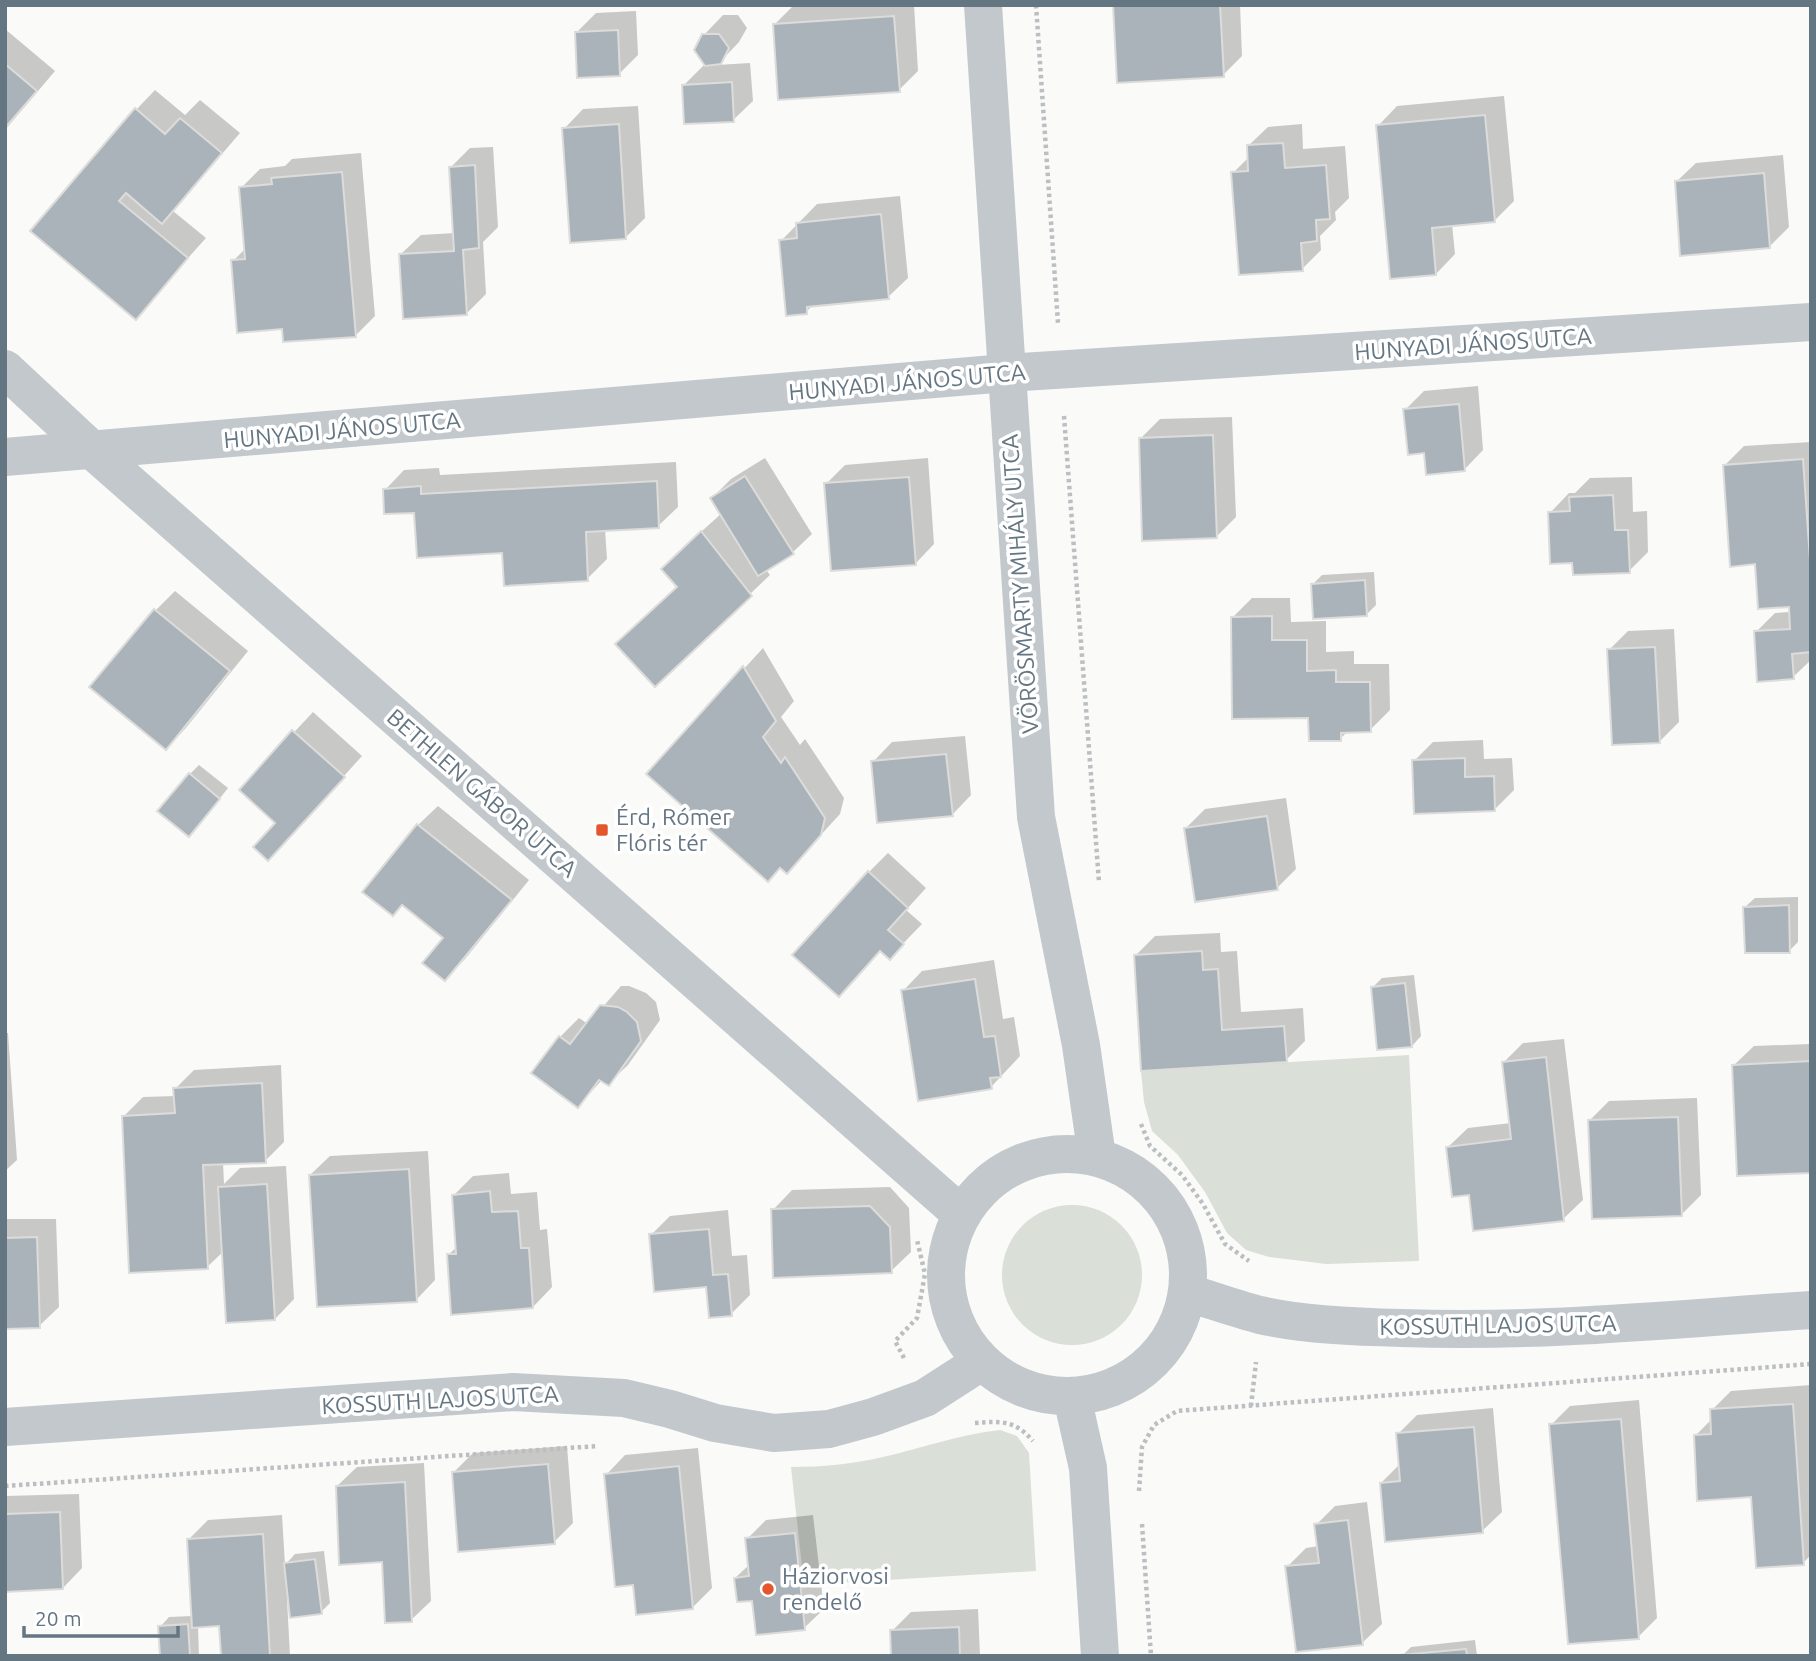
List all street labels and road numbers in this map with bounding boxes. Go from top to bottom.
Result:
street label: HUNYADI JÁNOS UTCA [1353,322,1592,364]
street label: HUNYADI JÁNOS UTCA [787,358,1026,404]
street label: HUNYADI JÁNOS UTCA [222,406,461,452]
street label: VÖRÖSMARTY MIHÁLY UTCA [996,433,1042,735]
street label: BETHLEN GÁBOR UTCA [383,703,583,882]
street label: KOSSUTH LAJOS UTCA [1379,1310,1617,1339]
street label: KOSSUTH LAJOS UTCA [321,1381,559,1418]

